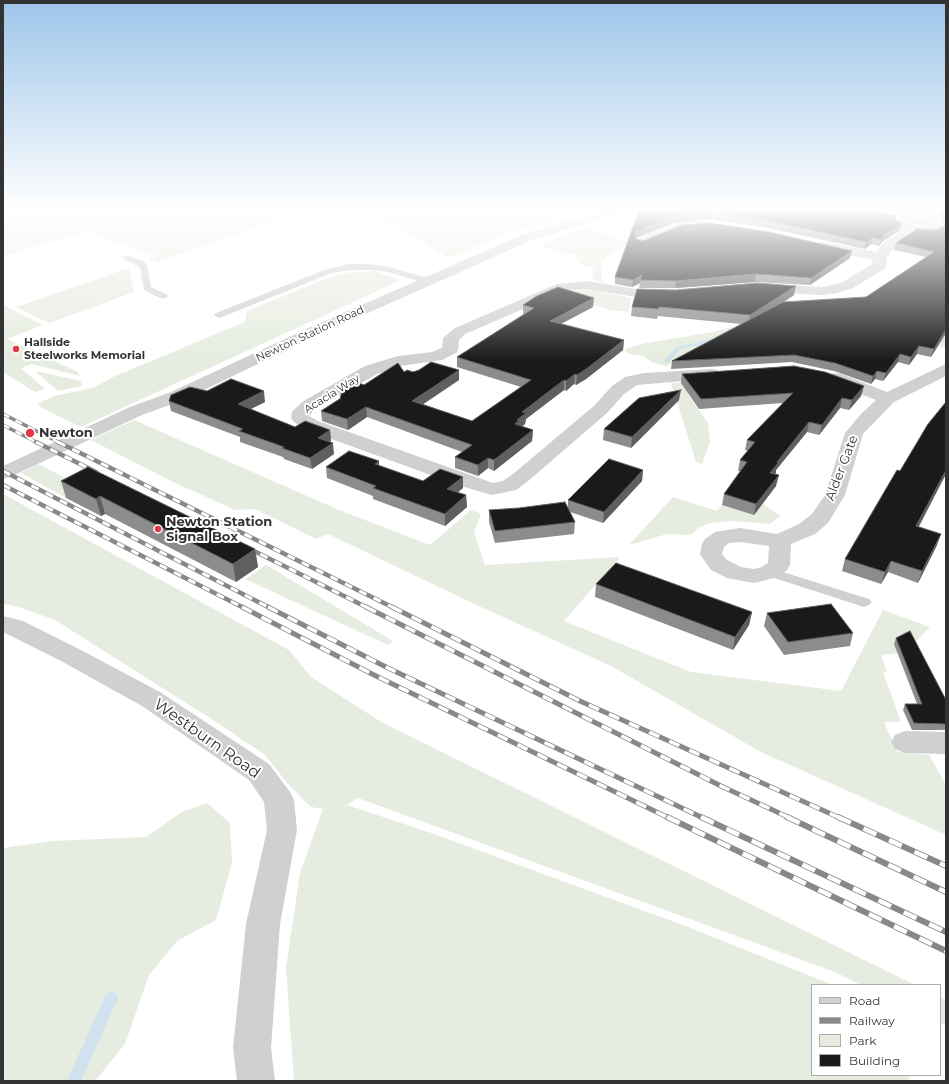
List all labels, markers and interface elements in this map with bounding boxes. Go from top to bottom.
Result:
street label: Newton Station Road [254,303,366,365]
place label: Hallside Steelworks Memorial [24,336,145,362]
marker: Hallside Steelworks Memorial [11,344,21,354]
street label: Acacia Way [302,372,362,416]
place label: Newton [39,425,93,441]
marker: Newton [24,427,36,439]
street label: Alder Gate [822,433,862,503]
place label: Newton Station Signal Box [166,514,272,545]
marker: Newton Station Signal Box [153,524,163,534]
street label: Westburn Road [150,695,264,783]
legend [811,984,941,1076]
text: Road [849,993,880,1008]
text: Railway [849,1013,895,1028]
text: Park [849,1033,876,1048]
text: Building [849,1053,900,1068]

